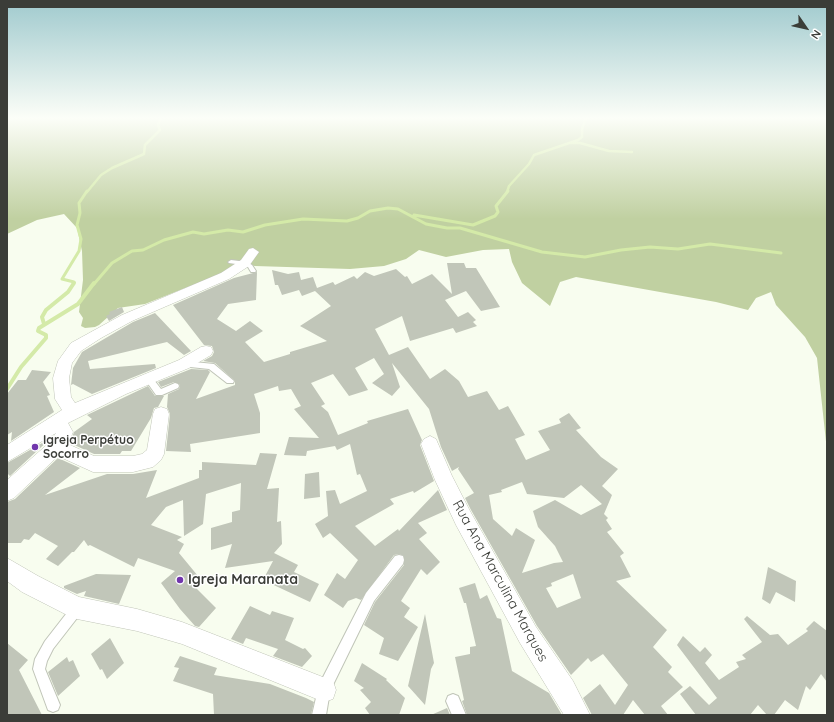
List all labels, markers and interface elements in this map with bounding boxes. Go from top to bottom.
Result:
north arrow [786,8,826,48]
text: N [808,27,824,42]
place label: Igreja Perpétuo Socorro [43,433,134,461]
marker: Igreja Perpétuo Socorro [30,442,40,452]
street label: Rua Ana Marculina Marques [449,497,551,665]
place label: Igreja Maranata [188,572,298,588]
marker: Igreja Maranata [175,575,185,585]

